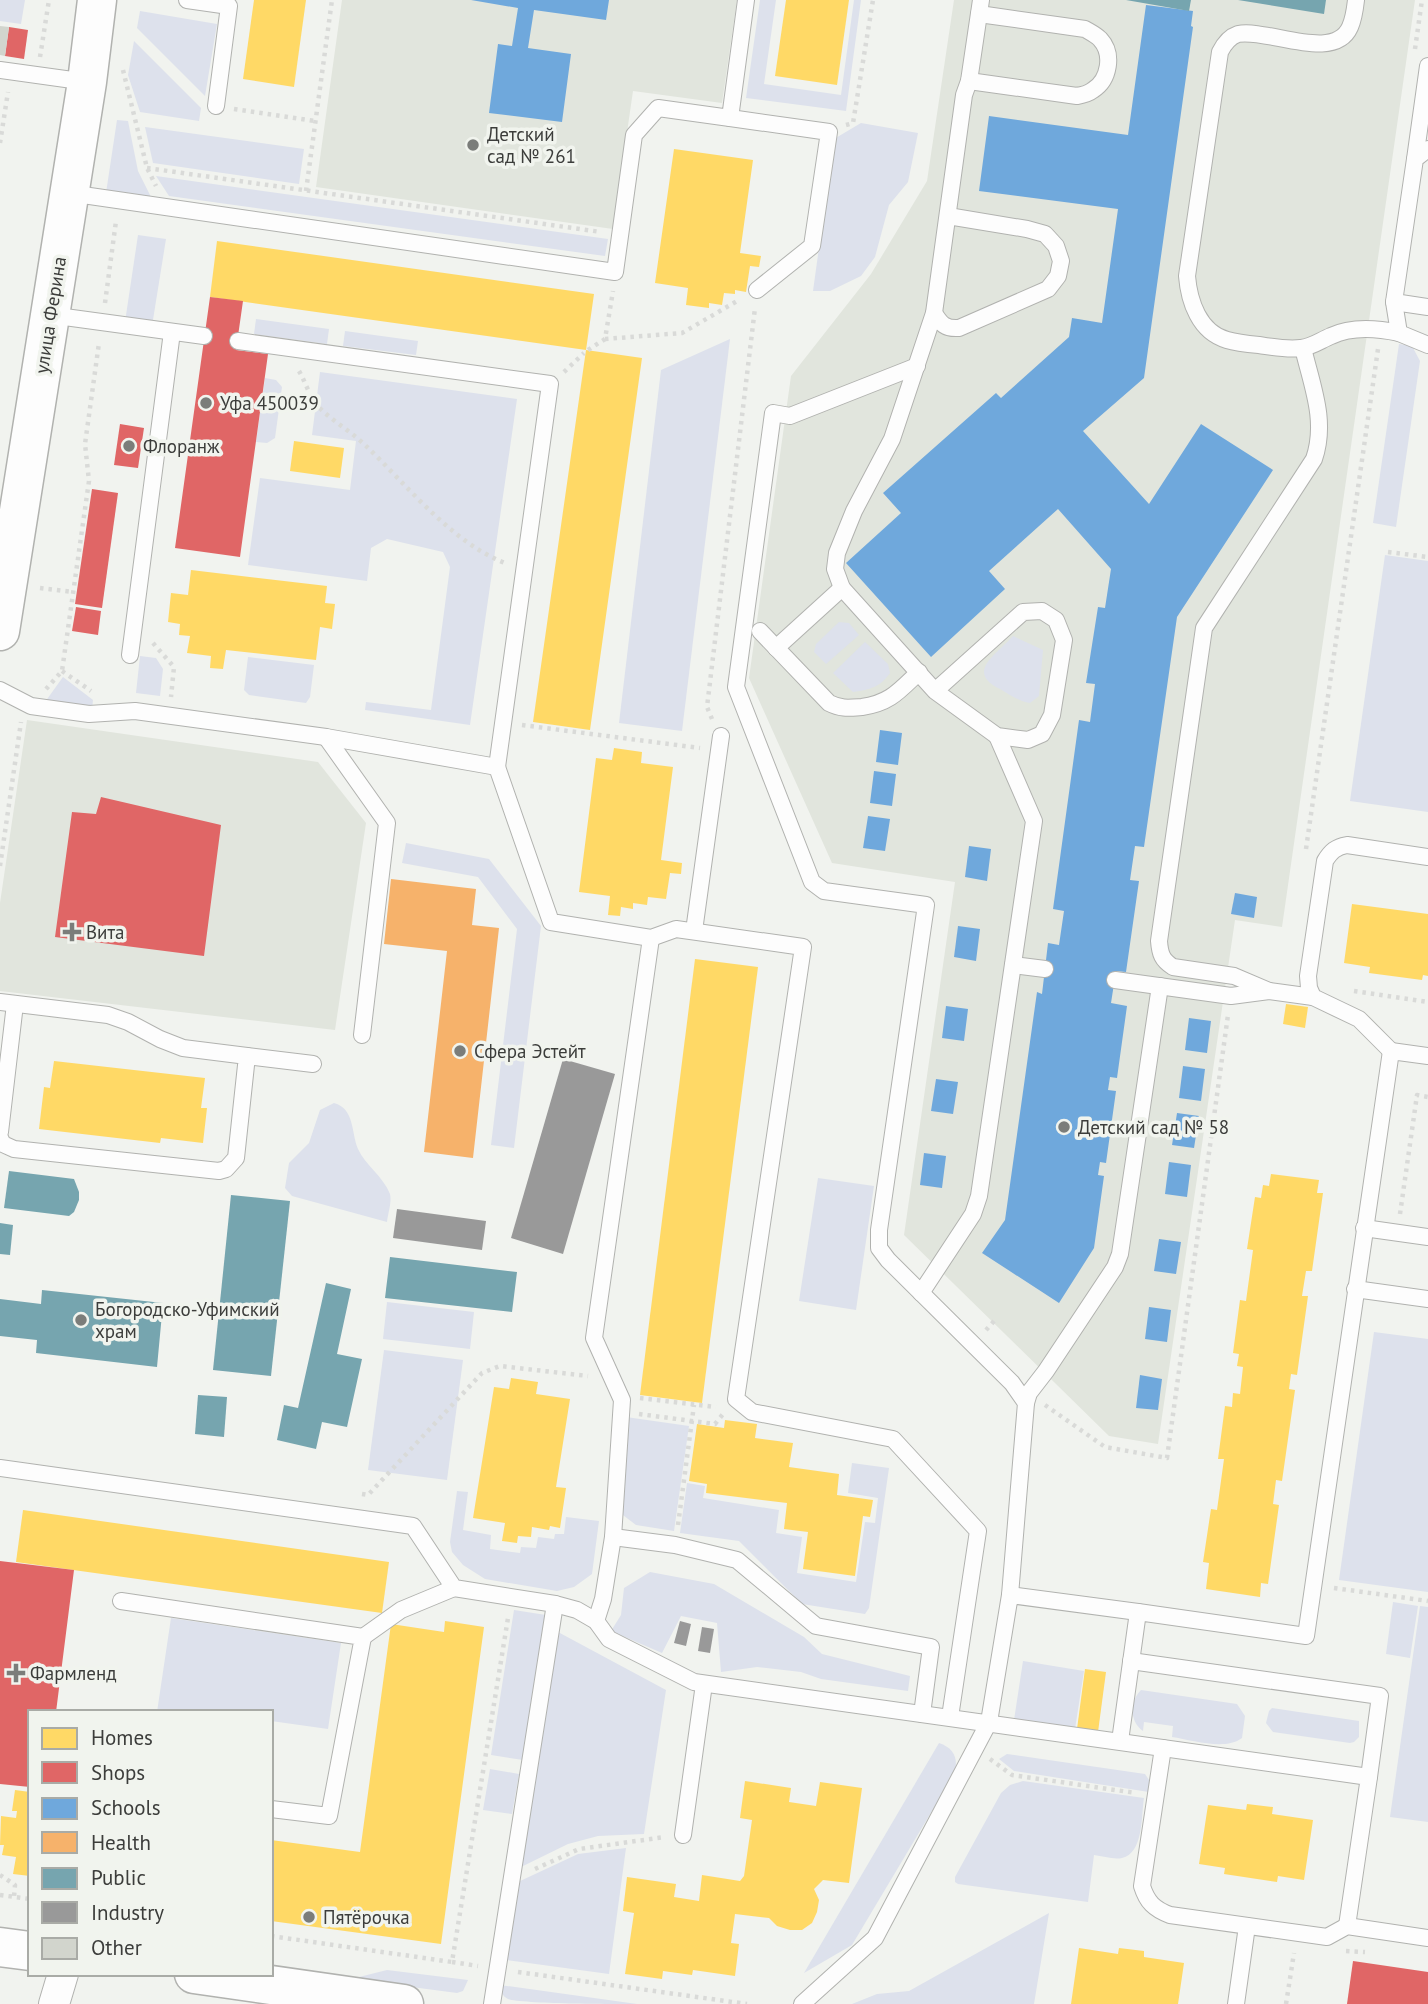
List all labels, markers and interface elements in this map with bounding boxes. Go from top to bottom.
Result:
place label: Детский сад № 261 [487,122,576,168]
marker: Детский сад № 261 [465,137,481,153]
street label: улица Ферина [29,255,71,375]
place label: Уфа 450039 [220,391,319,415]
marker: Уфа 450039 [198,395,214,411]
place label: Флоранж [143,434,220,458]
marker: Флоранж [121,438,137,454]
place label: Вита [86,920,124,944]
marker: Вита [64,924,80,940]
place label: Сфера Эстейт [474,1039,586,1063]
marker: Сфера Эстейт [452,1043,468,1059]
place label: Детский сад № 58 [1078,1115,1229,1139]
marker: Детский сад № 58 [1056,1119,1072,1135]
place label: Богородско-Уфимский храм [95,1297,280,1343]
marker: Богородско-Уфимский храм [73,1312,89,1328]
place label: Фармленд [30,1661,117,1685]
marker: Фармленд [8,1665,24,1681]
legend [28,1710,273,1976]
text: Homes [91,1724,153,1751]
text: Shops [91,1759,145,1786]
text: Schools [91,1794,161,1821]
text: Health [91,1829,151,1856]
text: Public [91,1864,146,1891]
text: Industry [91,1899,164,1926]
place label: Пятёрочка [323,1905,410,1929]
marker: Пятёрочка [301,1909,317,1925]
text: Other [91,1934,142,1961]

